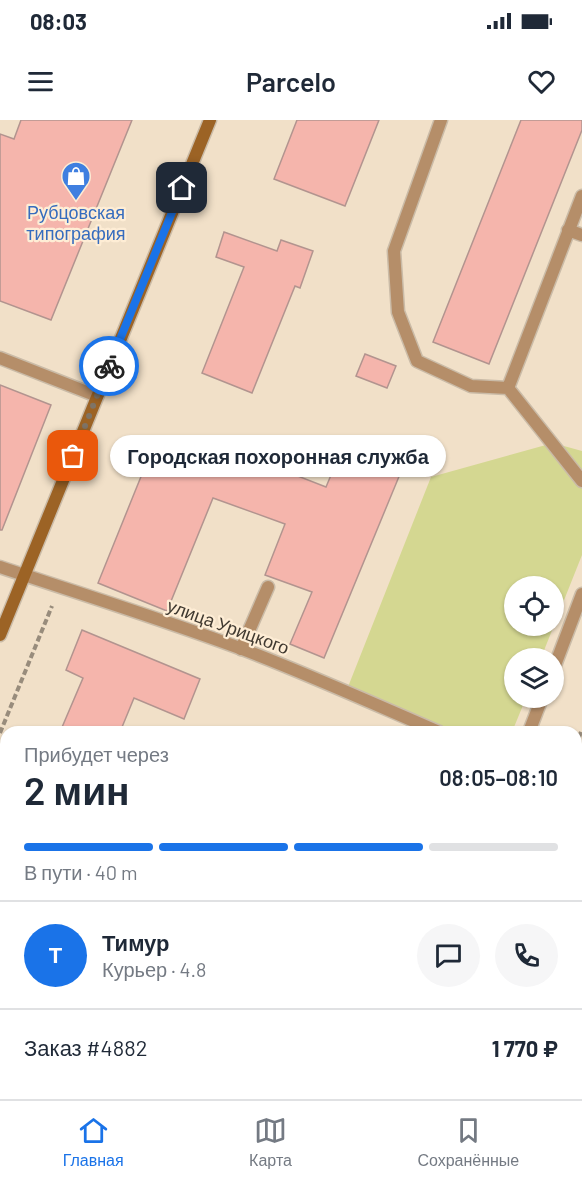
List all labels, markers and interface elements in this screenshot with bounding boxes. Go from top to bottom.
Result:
text: 08:03 [30,8,87,34]
icon: menu [24,65,57,98]
text: Parcelo [246,65,336,97]
icon: heart [525,65,558,98]
shop icon: Рубцовская типография [60,160,92,202]
pin [156,162,207,213]
icon: home [165,171,198,204]
place label: Рубцовская типография [26,201,126,244]
courier [79,336,139,396]
icon: bike [93,350,126,383]
pin [47,430,98,481]
callout: Городская похоронная служба [109,435,445,477]
icon: bag [56,439,89,472]
text: Городская похоронная служба [127,444,429,468]
map controls [504,576,564,708]
button: locate [504,576,564,636]
street label: улица Урицкого [164,594,292,658]
button: layers [504,648,564,708]
text: Прибудет через [24,742,169,766]
text: 08:05–08:10 [439,764,558,790]
text: 2 мин [24,766,130,813]
text: В пути · 40 m [24,860,138,884]
button: chat [417,924,480,987]
button: phone [495,924,558,987]
text: Тимур [102,929,170,955]
text: Т [49,941,62,967]
text: Курьер · 4.8 [102,957,206,981]
text: Заказ #4882 [24,1034,147,1060]
text: 1 770 ₽ [492,1035,558,1061]
tab: Главная [63,1114,124,1170]
tab: Карта [249,1114,292,1170]
tab: Сохранённые [417,1114,519,1170]

